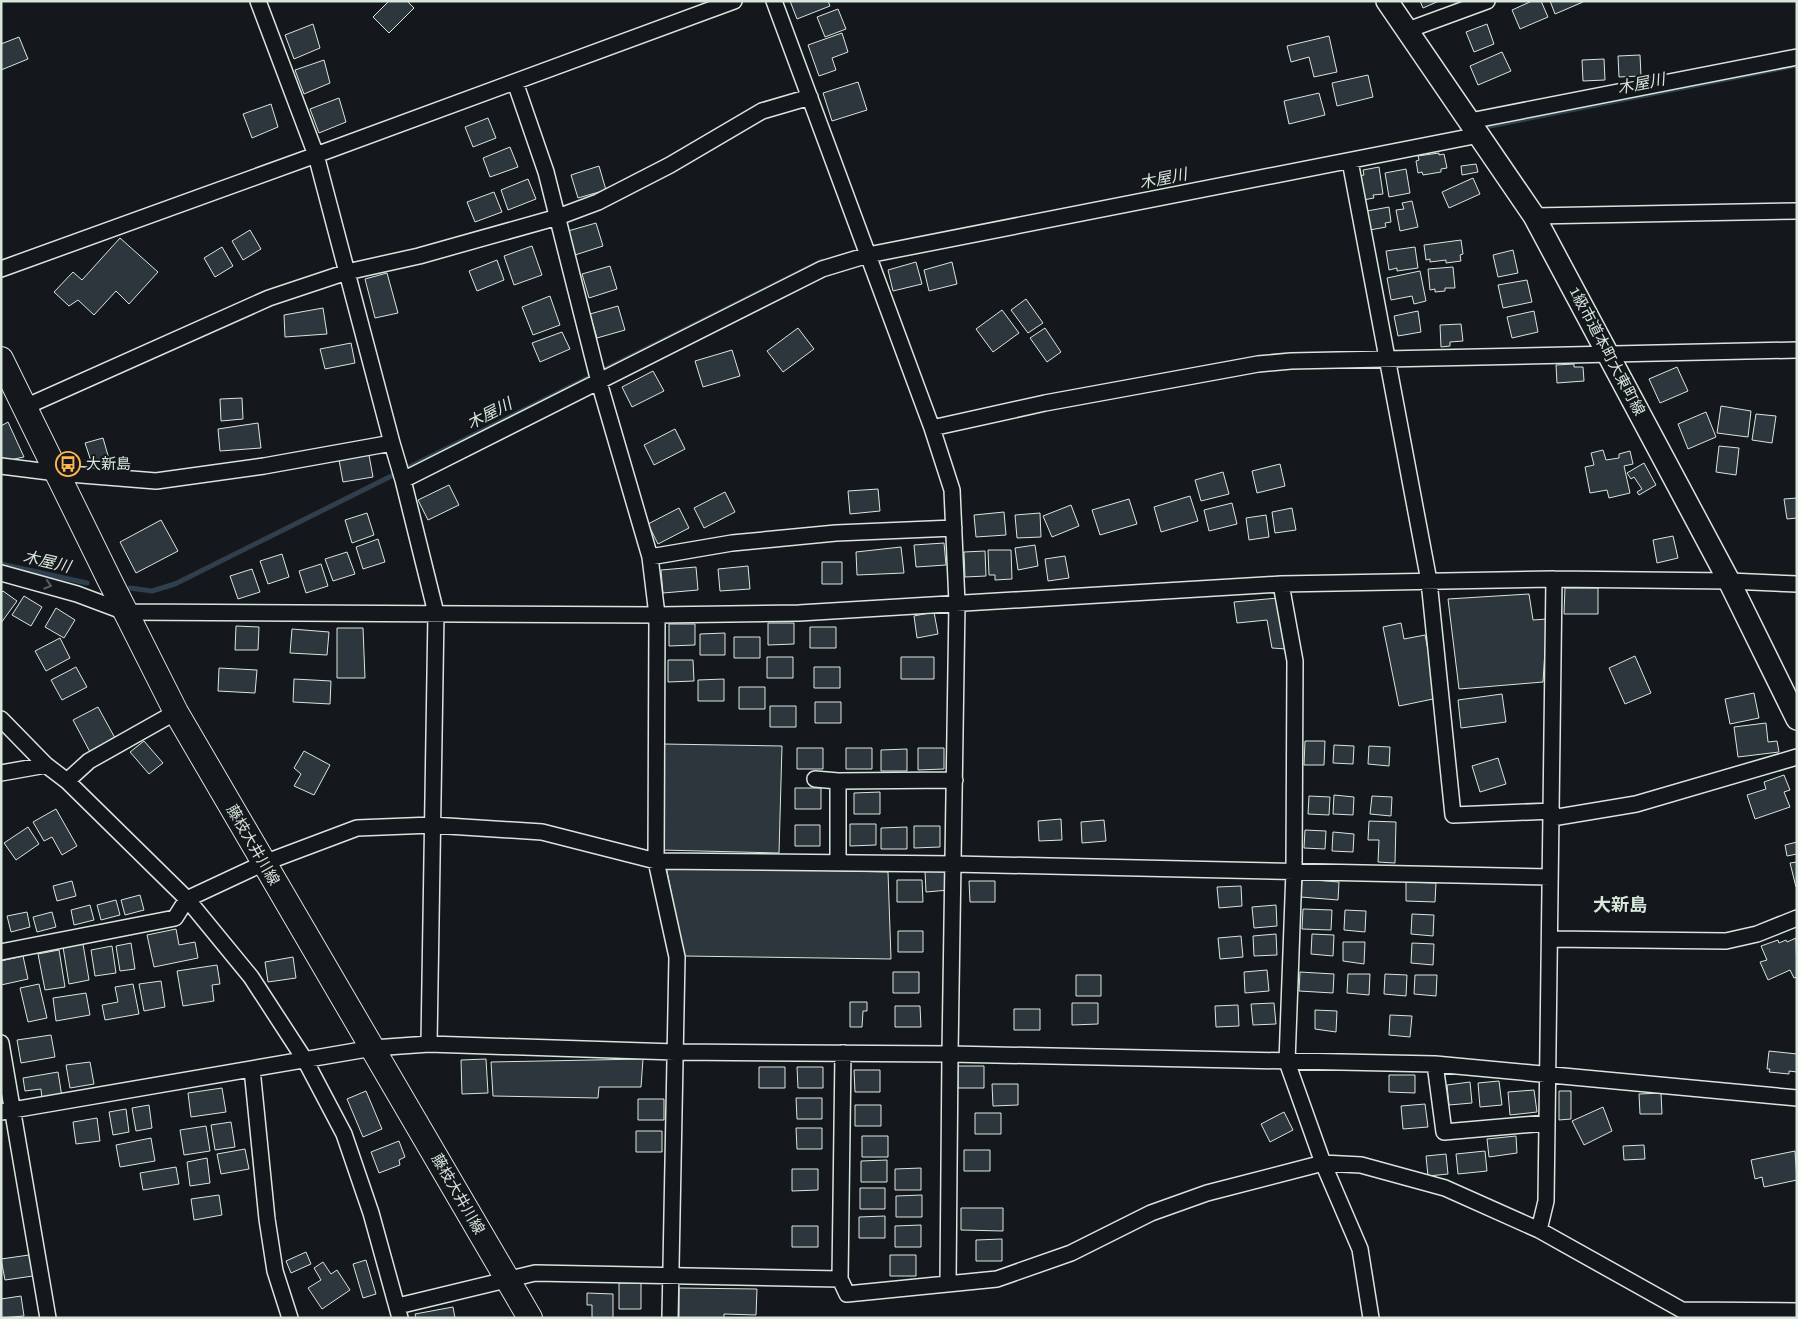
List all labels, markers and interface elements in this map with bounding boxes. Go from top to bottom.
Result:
water label: 木屋川 [1616,69,1668,97]
water label: 木屋川 [1138,164,1190,192]
street label: 1級市道本町大東町線 [1565,283,1649,419]
water label: 木屋川 [464,393,517,433]
bus stop icon: 大新島 [55,451,81,477]
place label: 大新島 [86,455,131,473]
water label: 木屋川 [21,547,74,577]
one-way arrow [44,580,52,590]
street label: 藤枝大井川線 [223,802,283,888]
district label: 大新島 [1593,894,1647,915]
street label: 藤枝大井川線 [428,1151,488,1237]

